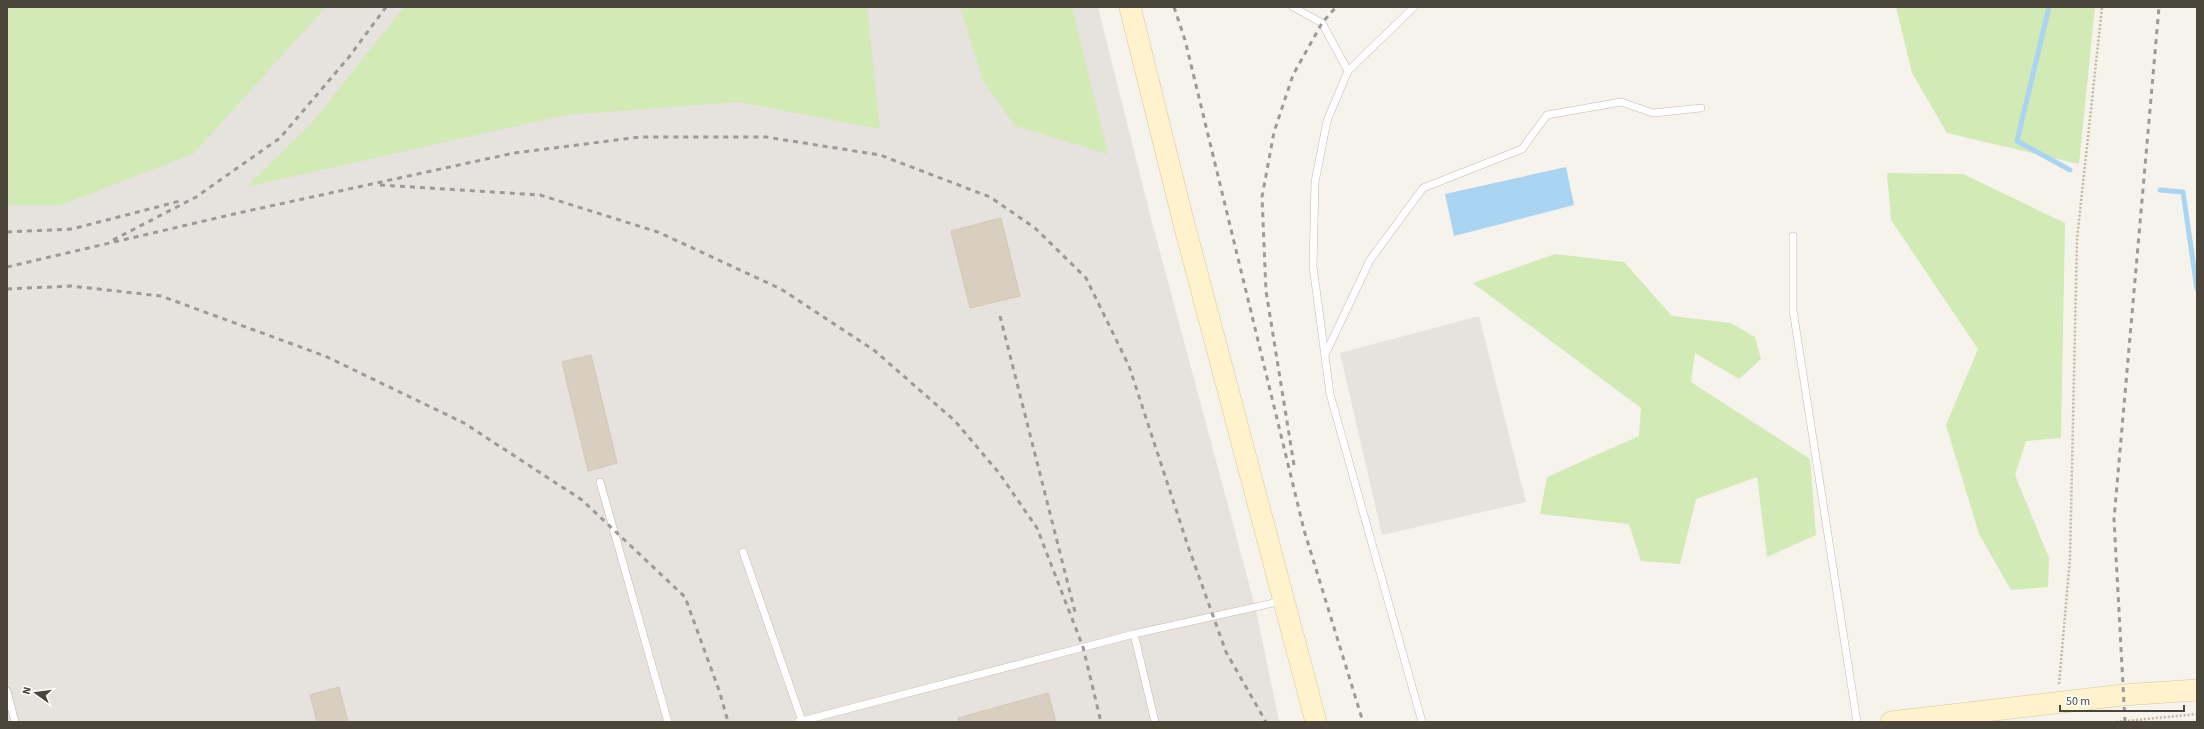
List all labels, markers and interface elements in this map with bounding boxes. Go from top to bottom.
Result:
north arrow [16,673,56,713]
text: N [19,685,35,696]
scale bar [2060,687,2184,713]
text: 50 m [2066,693,2090,710]

